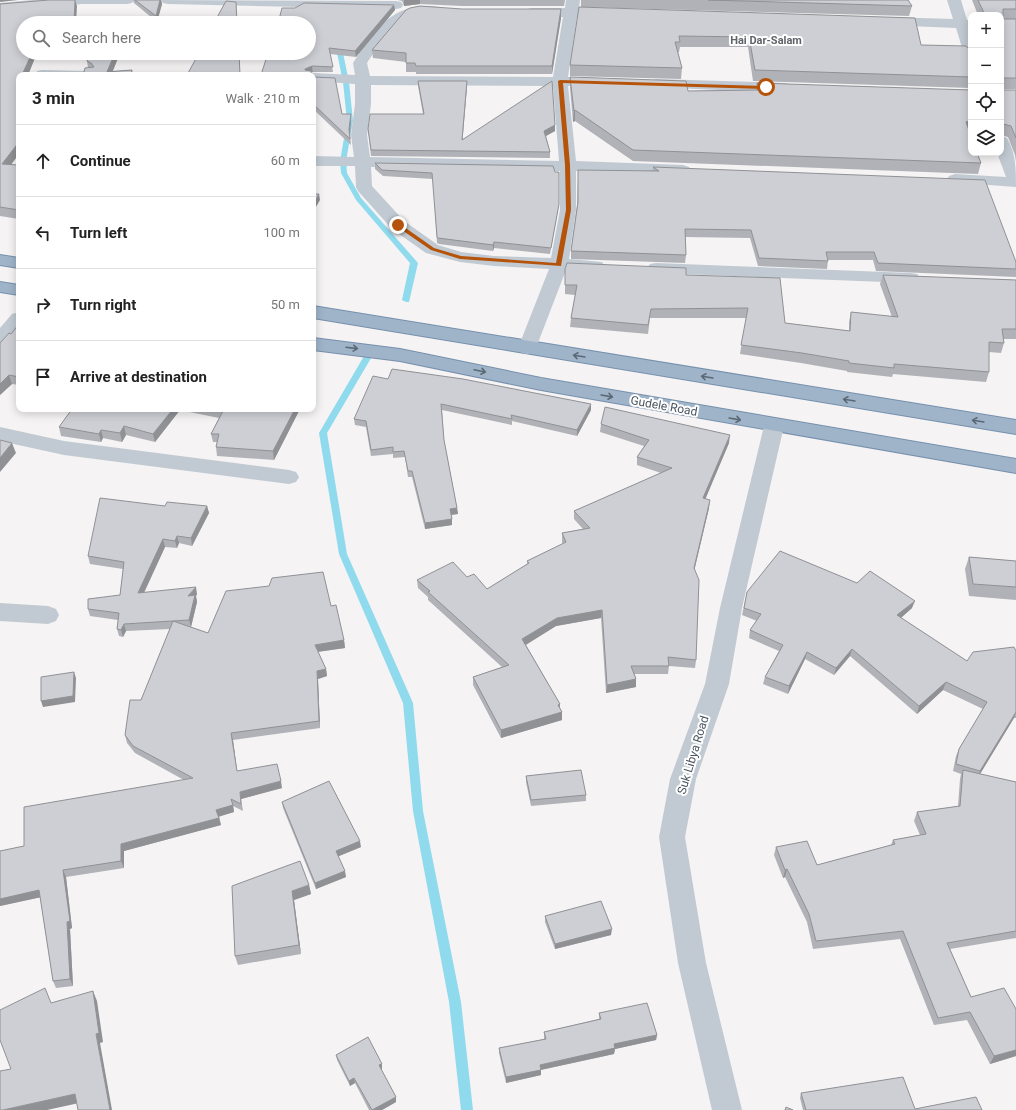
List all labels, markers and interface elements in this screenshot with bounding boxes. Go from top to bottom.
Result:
map controls [968,12,1004,156]
button: + [968,12,1004,48]
search box [16,16,316,60]
icon: search [30,27,52,49]
text: Search here [62,29,141,47]
district label: Hai Dar-Salam [730,34,802,47]
button: − [968,48,1004,84]
route start [757,78,775,96]
button: locate [968,84,1004,120]
text: 3 min [32,88,75,108]
text: Walk · 210 m [225,91,300,106]
button: layers [968,120,1004,156]
icon: ahead [32,150,54,172]
text: Continue [70,152,131,170]
text: 60 m [271,153,300,168]
route end [389,216,407,234]
icon: left [32,222,54,244]
text: Turn left [70,224,127,242]
text: 100 m [263,225,300,240]
icon: right [32,294,54,316]
text: Turn right [70,296,136,314]
text: 50 m [271,297,300,312]
one-way arrow [345,344,358,352]
one-way arrow [573,352,586,360]
icon: arrive [32,366,54,388]
one-way arrow [473,367,486,375]
text: Arrive at destination [70,368,207,386]
one-way arrow [701,373,714,381]
one-way arrow [600,392,613,400]
street label: Gudele Road [629,393,699,419]
one-way arrow [843,396,856,404]
one-way arrow [728,415,741,423]
one-way arrow [971,417,984,425]
street label: Suk Libya Road [674,714,712,796]

